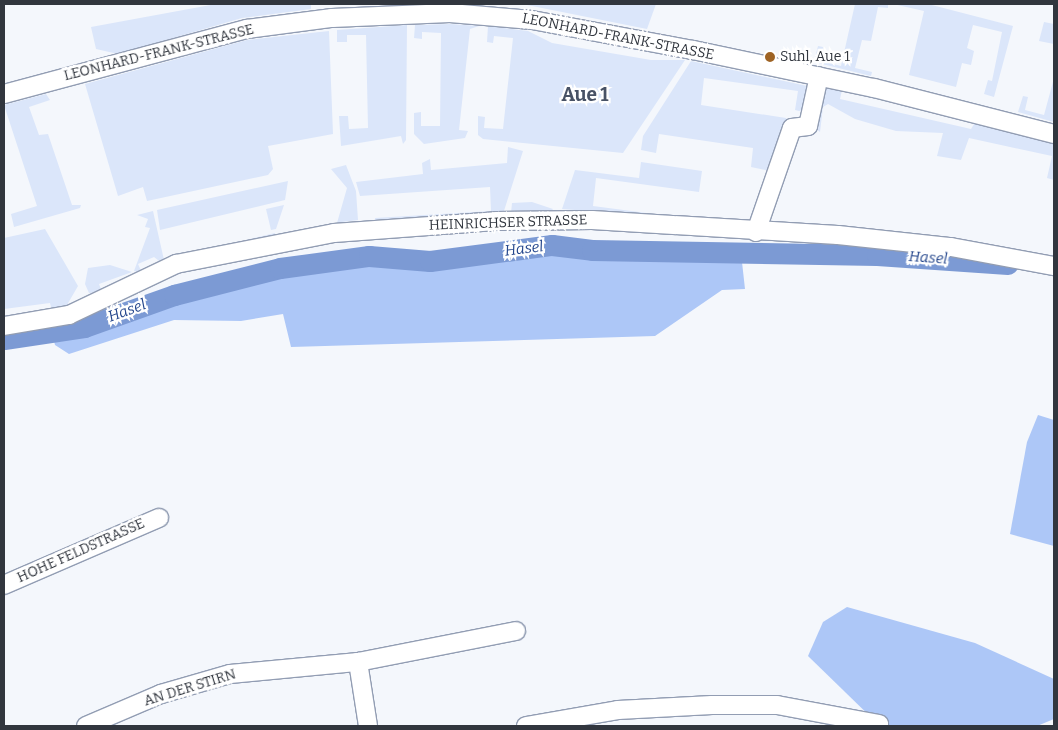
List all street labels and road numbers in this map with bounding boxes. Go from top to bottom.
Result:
street label: LEONHARD-FRANK-STRASSE [521,10,715,64]
street label: LEONHARD-FRANK-STRASSE [62,21,256,85]
street label: HEINRICHSER STRASSE [428,212,588,234]
street label: HOHE FELDSTRASSE [15,515,147,587]
street label: AN DER STIRN [142,666,238,710]

